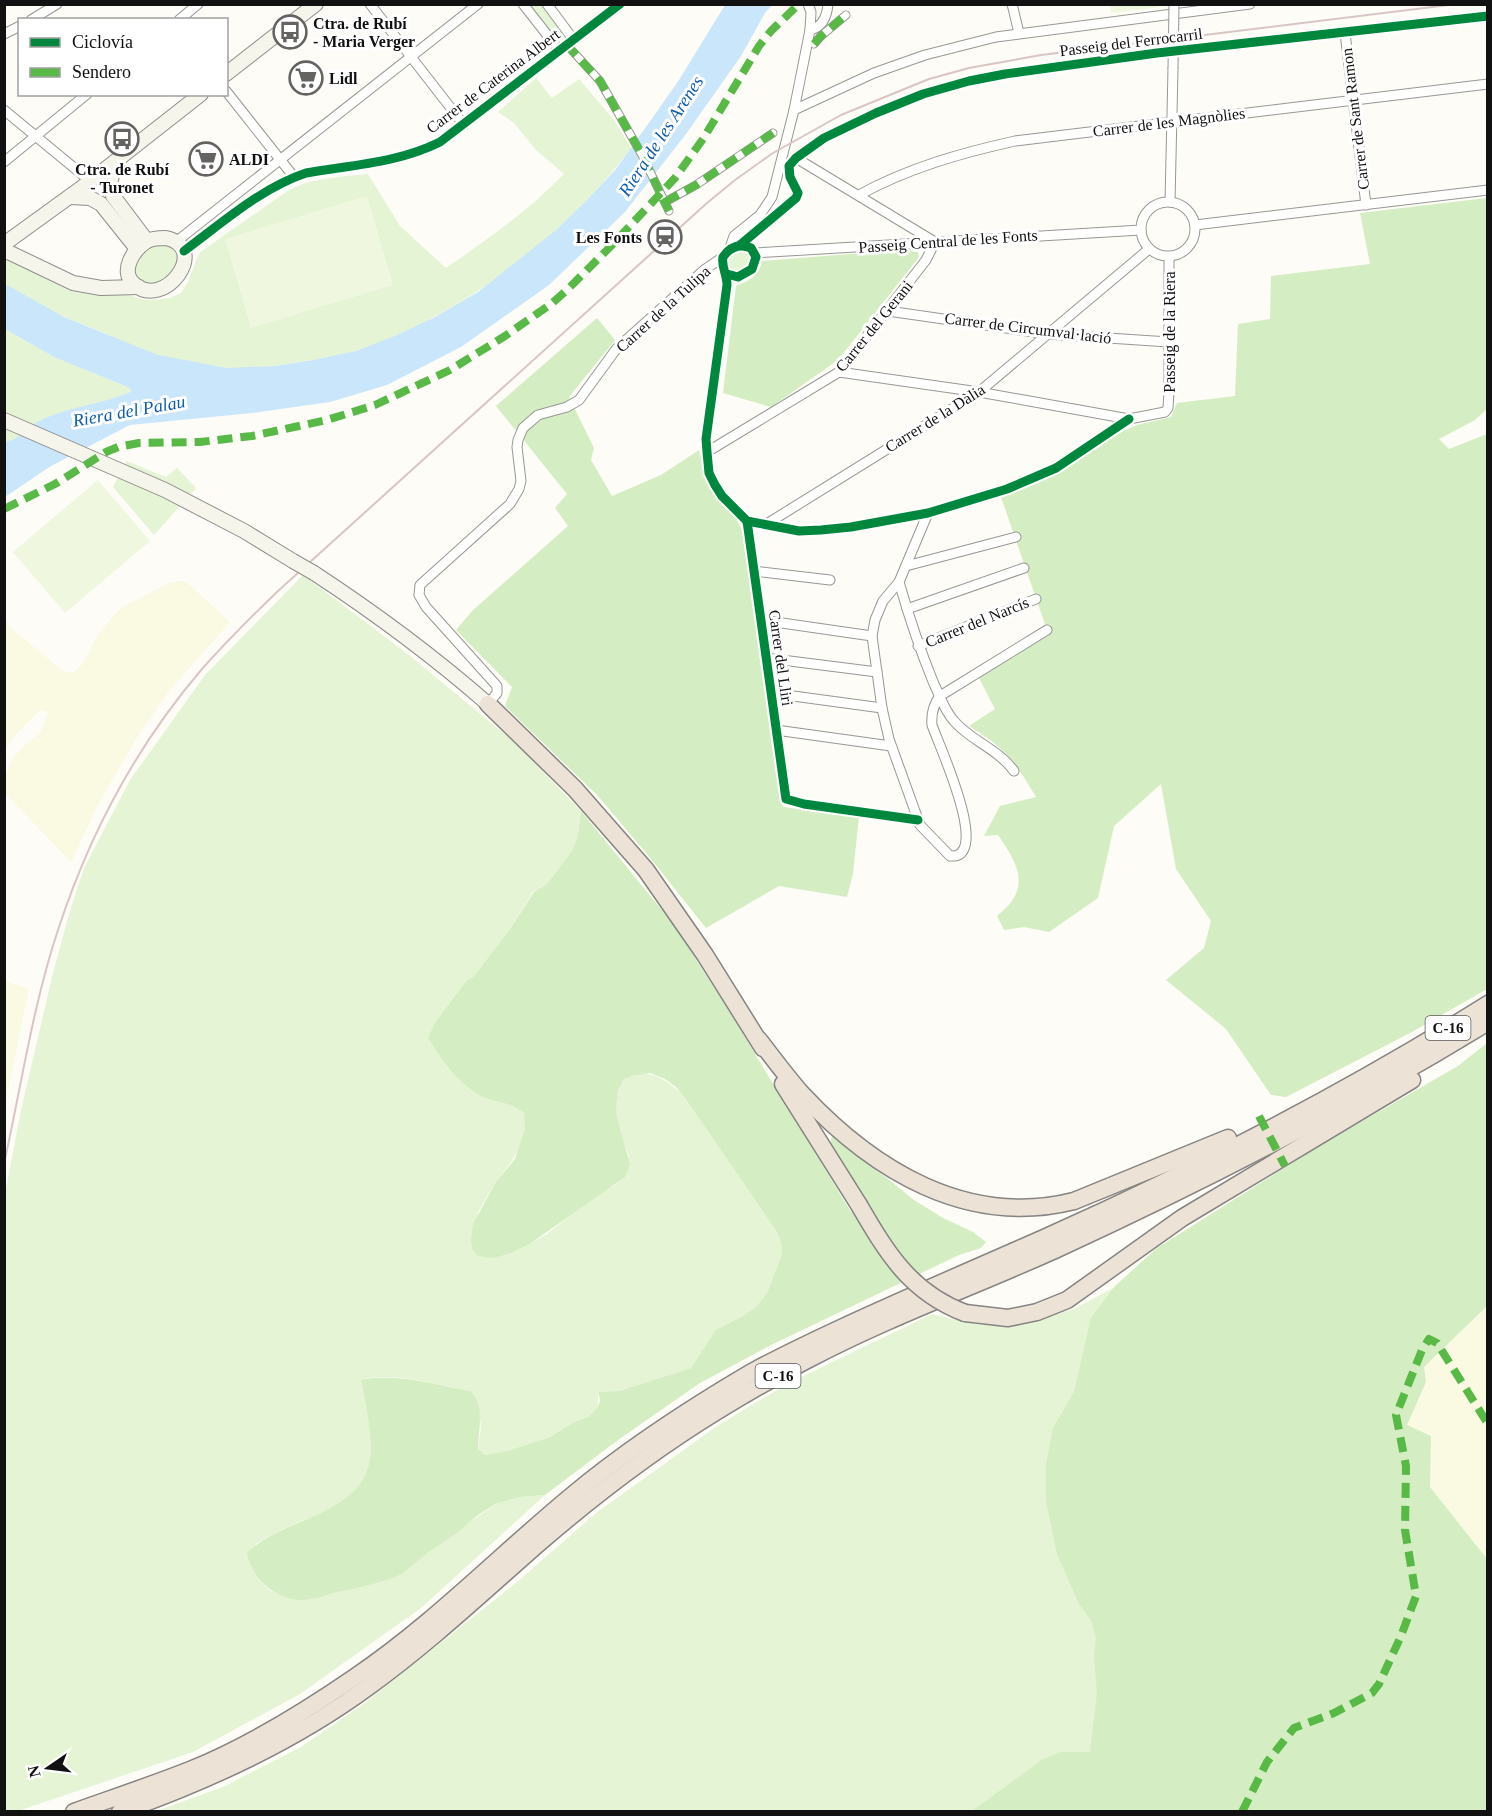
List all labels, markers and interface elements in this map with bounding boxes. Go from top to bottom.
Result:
bus stop icon: Ctra. de Rubí - Maria Verger [272,14,308,50]
place label: Ctra. de Rubí - Maria Verger [313,15,415,51]
legend [18,18,228,96]
street label: Carrer de Caterina Albert [423,25,563,137]
street label: Passeig del Ferrocarril [1059,25,1204,60]
text: Ciclovía [72,32,133,52]
street label: Carrer de Sant Ramon [1338,47,1372,191]
supermarket icon: Lidl [288,60,324,96]
text: Sendero [72,62,131,82]
place label: Lidl [329,70,358,87]
water label: Riera de les Arenes [614,72,707,201]
street label: Carrer de les Magnòlies [1092,104,1246,141]
bus stop icon: Ctra. de Rubí - Turonet [104,121,140,157]
supermarket icon: ALDI [188,141,224,177]
place label: ALDI [229,151,269,168]
place label: Ctra. de Rubí - Turonet [75,161,169,196]
station icon: Les Fonts [647,219,683,255]
street label: Passeig Central de les Fonts [858,226,1038,257]
place label: Les Fonts [576,229,642,246]
street label: Carrer de la Tulipa [613,262,714,356]
street label: Passeig de la Riera [1161,271,1179,393]
street label: Carrer del Gerani [832,277,916,375]
street label: Carrer de Circumval·lació [944,309,1112,347]
street label: Carrer de la Dàlia [882,381,988,455]
water label: Riera del Palau [70,391,187,431]
street label: Carrer del Narcís [923,593,1031,651]
street label: Carrer del Lliri [766,609,796,708]
road number: C-16 [1426,1016,1470,1040]
road number: C-16 [756,1364,800,1388]
north arrow [18,1738,78,1798]
text: N [24,1763,44,1779]

